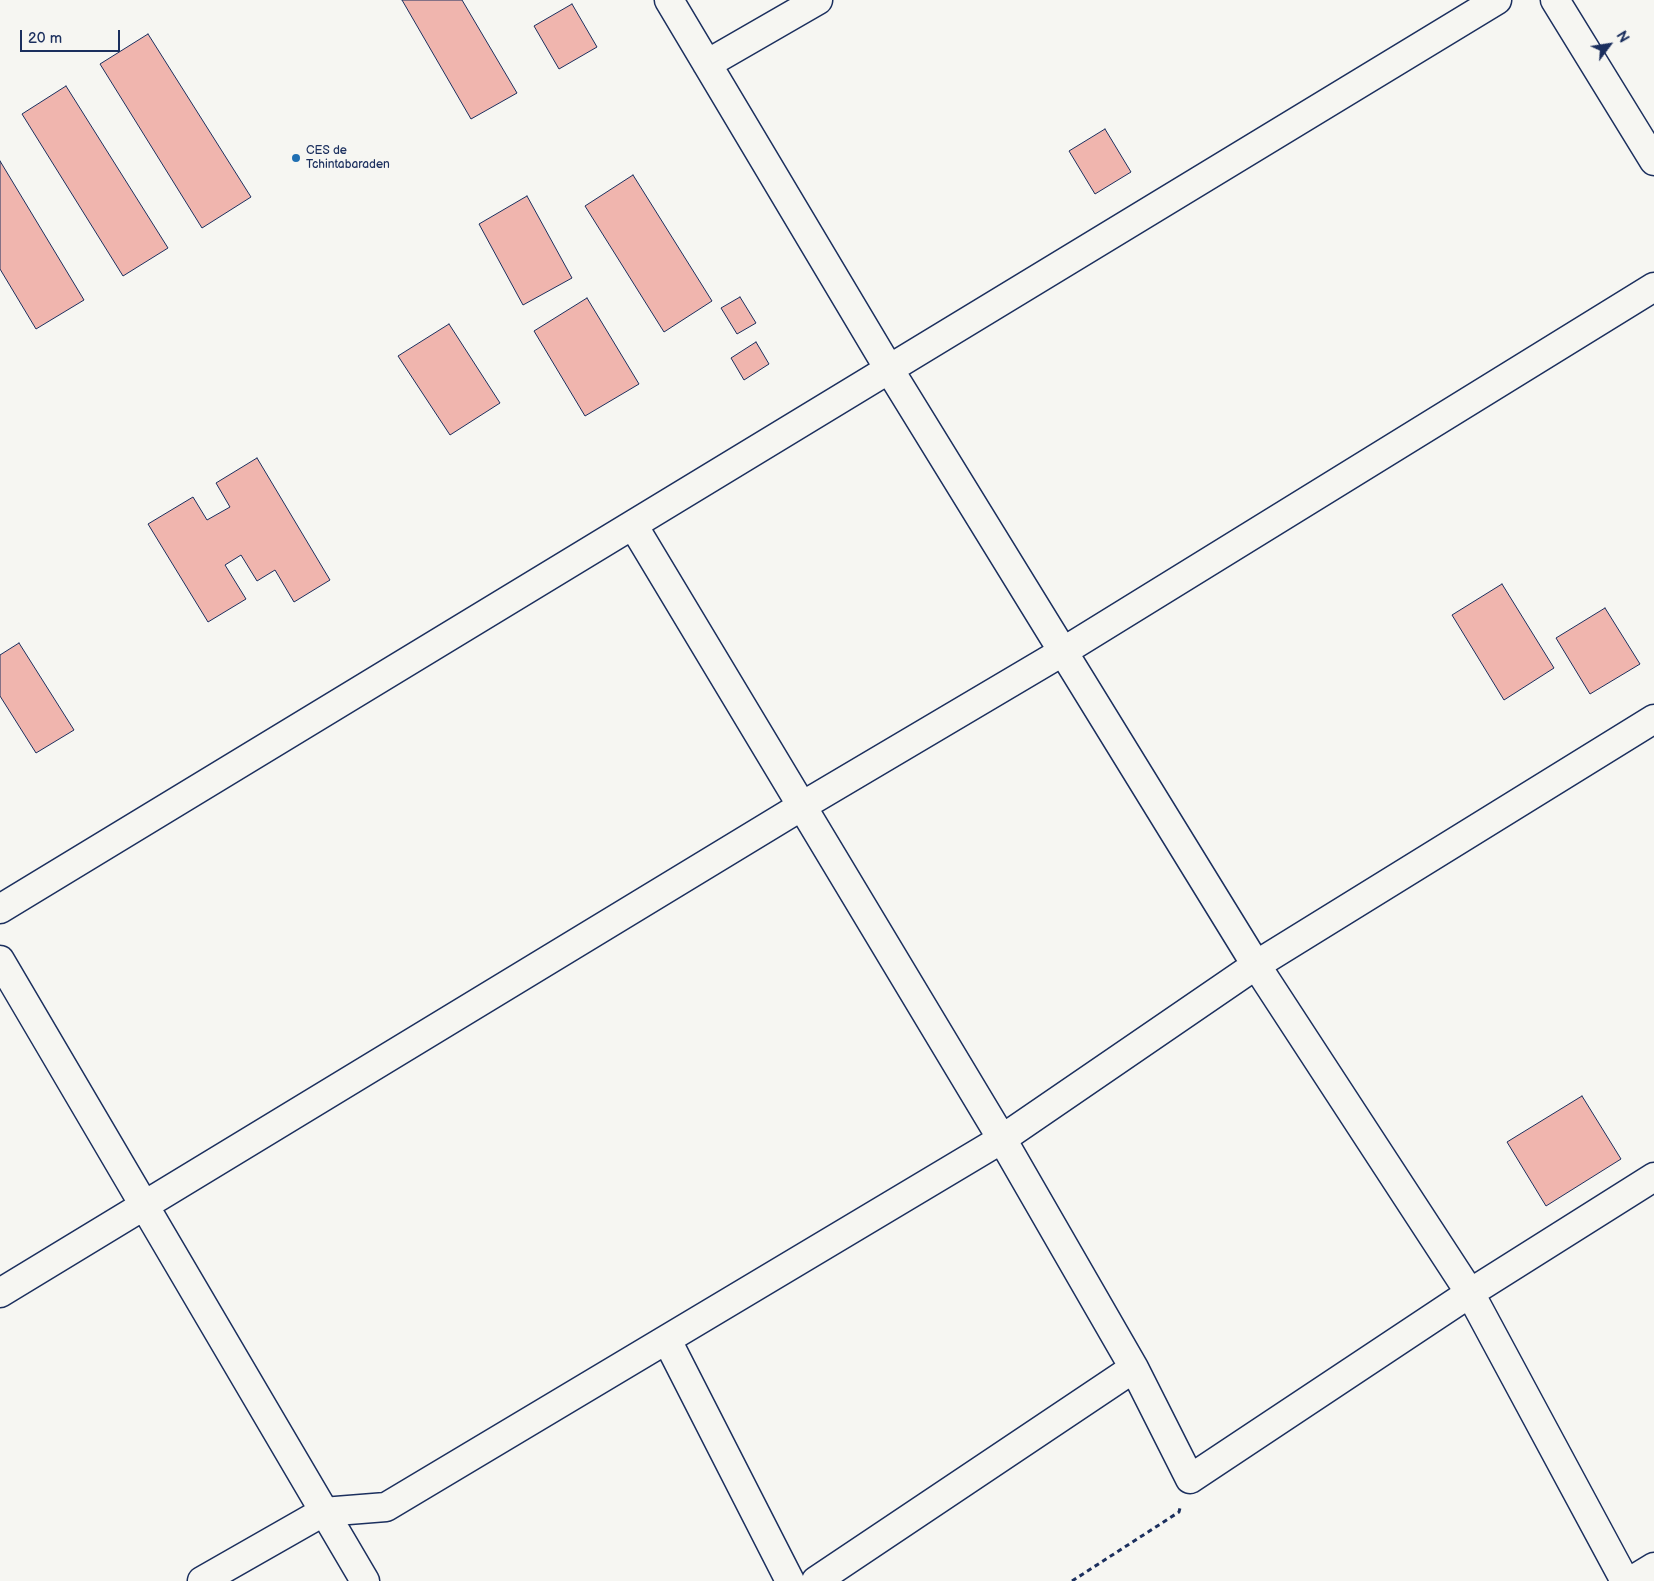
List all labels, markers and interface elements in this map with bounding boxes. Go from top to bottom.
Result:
scale bar [22,20,122,52]
north arrow [1584,20,1634,70]
text: N [1612,28,1632,46]
text: 20 m [28,29,62,48]
place label: CES de Tchintabaraden [306,144,390,172]
marker: CES de Tchintabaraden [290,152,302,164]

